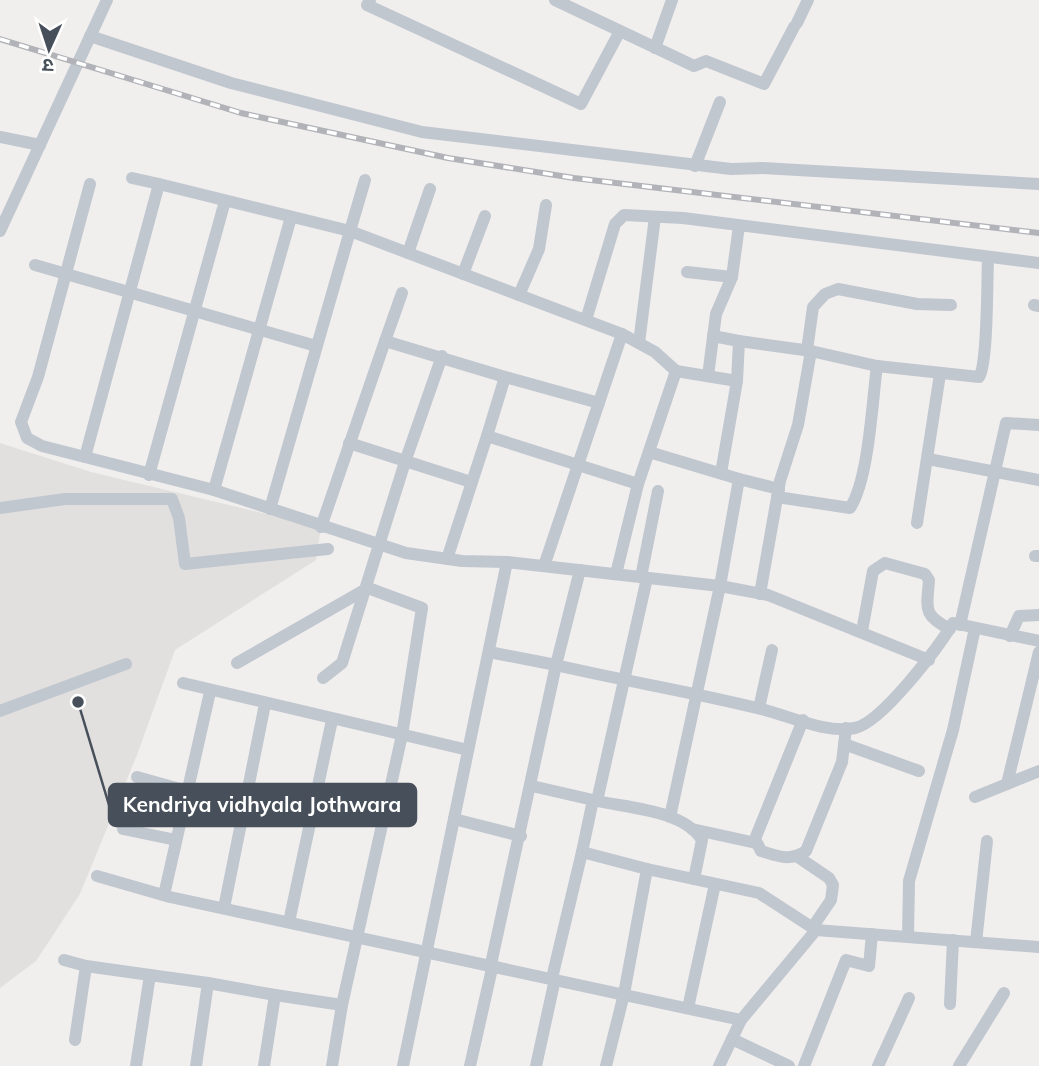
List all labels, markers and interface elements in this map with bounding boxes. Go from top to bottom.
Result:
north arrow [14,14,84,84]
text: उ [41,54,54,78]
callout: Kendriya vidhyala Jothwara [109,784,416,826]
text: Kendriya vidhyala Jothwara [123,791,401,817]

